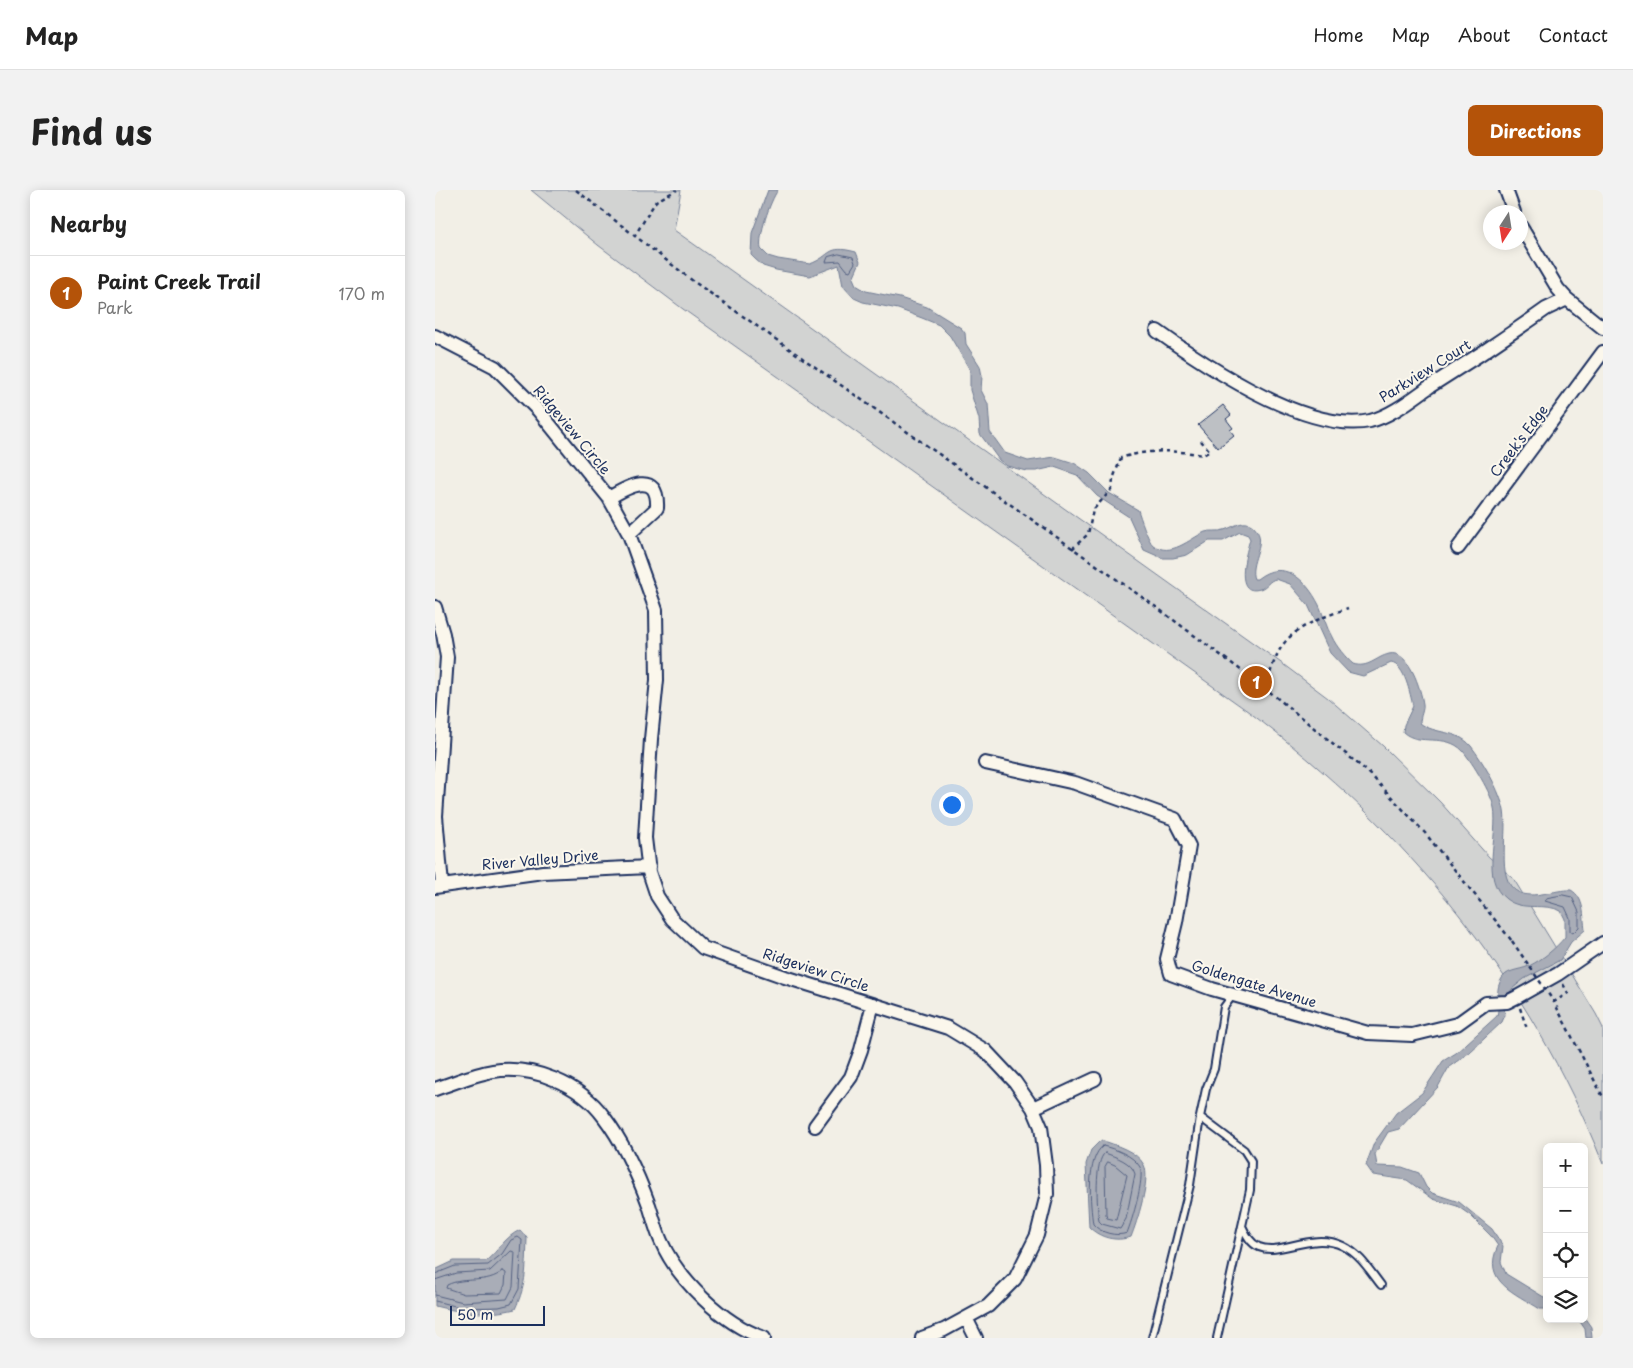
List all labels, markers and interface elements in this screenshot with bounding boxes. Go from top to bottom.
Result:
text: Map [25,17,78,53]
text: Home [1313,21,1363,48]
text: Map [1391,21,1430,48]
text: About [1458,21,1510,48]
text: Contact [1538,21,1608,48]
text: Find us [30,104,152,157]
button: Directions [1468,105,1603,156]
north arrow [1483,205,1528,250]
text: Nearby [50,207,127,239]
text: Paint Creek Trail [97,267,261,295]
text: 1 [62,281,70,305]
text: 170 m [339,281,385,305]
text: Park [97,295,133,319]
street label: Parkview Court [1375,334,1475,407]
street label: Ridgeview Circle [529,380,616,479]
street label: Creek's Edge [1484,400,1553,481]
pin: 1 [1240,663,1272,701]
your location [939,792,965,818]
street label: River Valley Drive [481,844,599,875]
street label: Ridgeview Circle [760,942,872,997]
street label: Goldengate Avenue [1189,954,1319,1013]
map controls [1543,1143,1588,1323]
button: + [1543,1143,1588,1188]
button: − [1543,1188,1588,1233]
button: locate [1543,1233,1588,1278]
button: layers [1543,1278,1588,1323]
scale bar [450,1303,545,1326]
text: 50 m [457,1304,493,1325]

